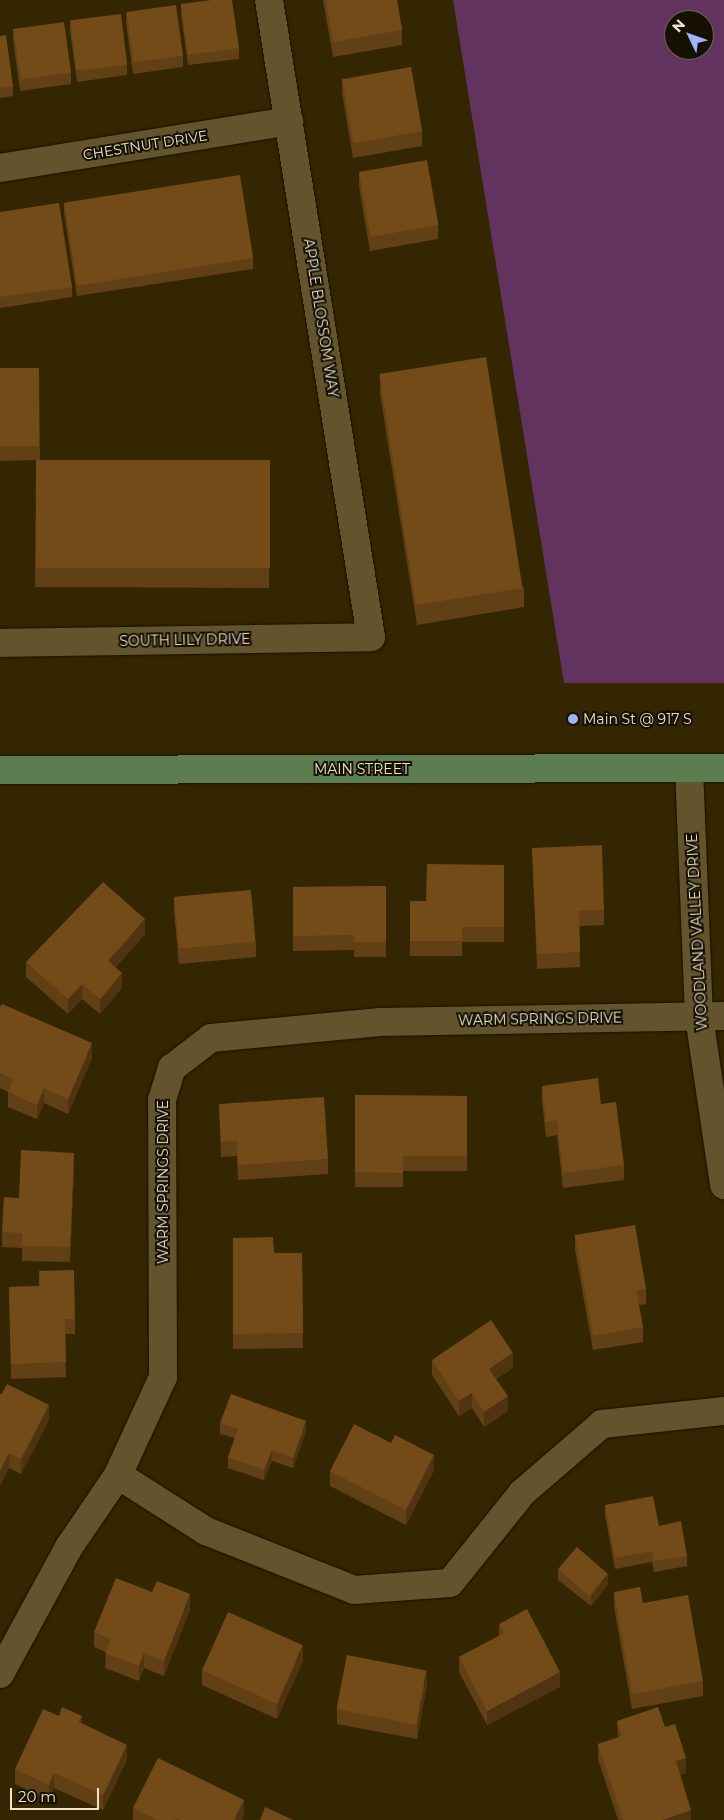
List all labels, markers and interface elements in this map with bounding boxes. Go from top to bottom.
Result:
north arrow [664,10,714,60]
text: N [668,15,689,36]
street label: CHESTNUT DRIVE [82,127,208,163]
street label: APPLE BLOSSOM WAY [300,237,342,399]
street label: SOUTH LILY DRIVE [119,630,251,650]
place label: Main St @ 917 S [583,711,692,727]
marker: Main St @ 917 S [567,713,579,725]
street label: MAIN STREET [314,761,410,777]
street label: WOODLAND VALLEY DRIVE [683,833,711,1031]
street label: WARM SPRINGS DRIVE [458,1009,622,1029]
street label: WARM SPRINGS DRIVE [155,1100,171,1264]
scale bar [12,1778,101,1810]
text: 20 m [18,1787,56,1806]

